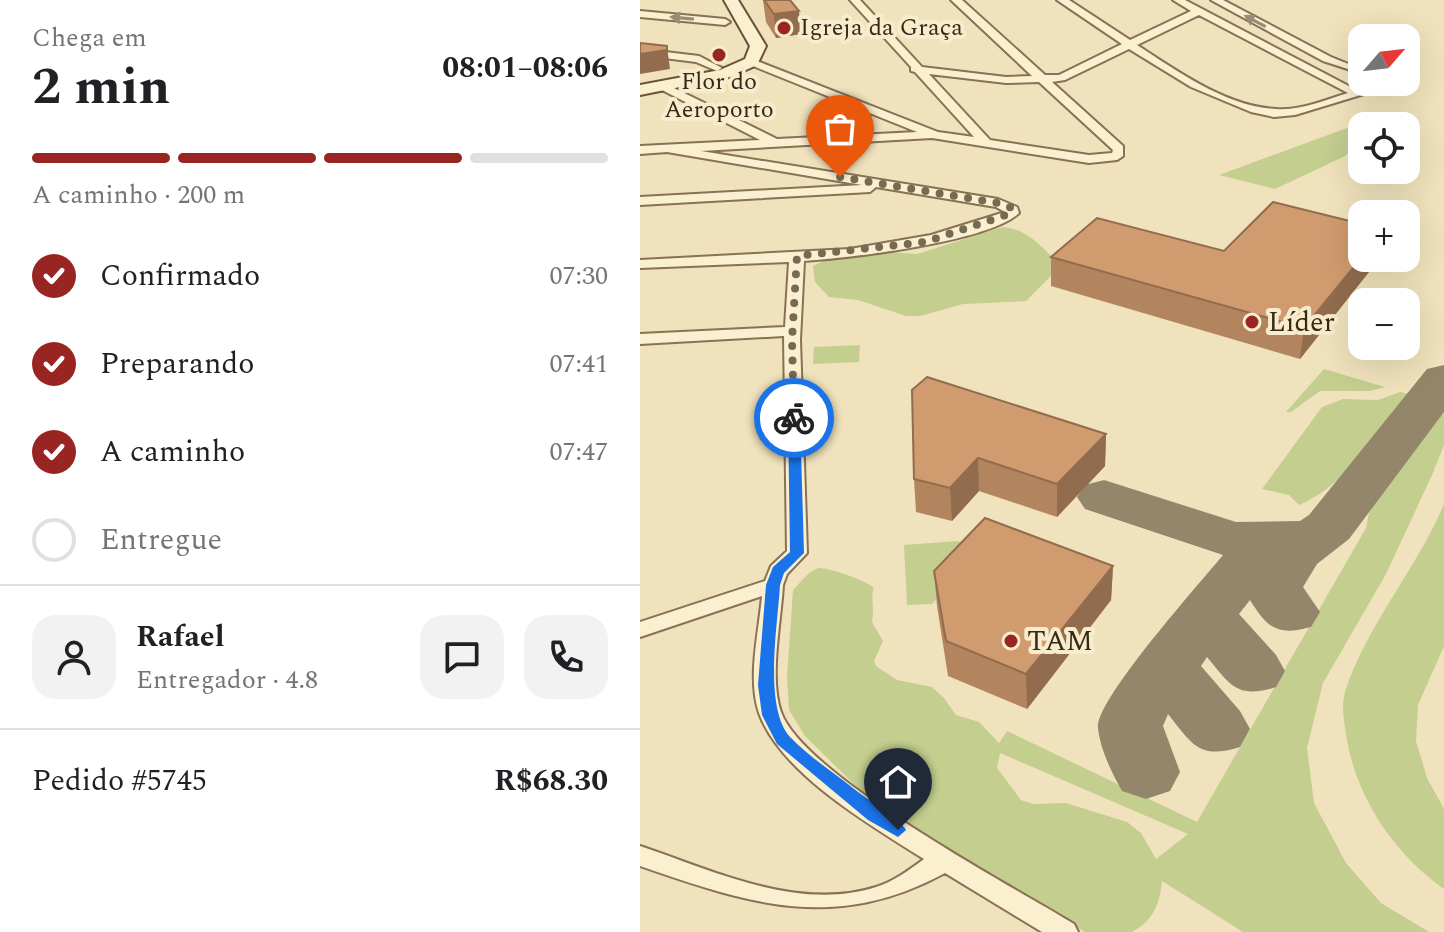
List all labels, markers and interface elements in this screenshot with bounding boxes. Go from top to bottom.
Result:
place label: Igreja da Graça [800,10,963,46]
one-way arrow [669,11,694,24]
one-way arrow [1244,15,1266,29]
text: Chega em [32,18,147,58]
marker: Igreja da Graça [775,19,793,37]
north arrow [1348,24,1420,96]
map controls [1348,24,1420,360]
text: 08:01–08:06 [442,45,608,91]
marker: Flor do Aeroporto [710,46,728,64]
text: 2 min [32,48,170,127]
place label: Flor do Aeroporto [664,64,774,128]
pin [806,95,874,177]
icon: bag [818,107,862,151]
button: locate [1348,112,1420,184]
text: A caminho · 200 m [32,175,245,215]
button: + [1348,200,1420,272]
text: Confirmado [100,253,260,299]
icon: check [32,254,76,298]
text: 07:30 [549,256,608,296]
button: − [1348,288,1420,360]
place label: Líder [1268,301,1335,344]
marker: Líder [1243,313,1261,331]
text: Preparando [100,341,254,387]
icon: check [32,342,76,386]
text: 07:41 [549,344,608,384]
courier [754,378,834,458]
icon: bike [772,396,816,440]
text: A caminho [100,429,245,475]
icon: check [32,430,76,474]
text: 07:47 [549,432,608,472]
text: Entregue [100,517,222,563]
text: Rafael [136,614,225,660]
button: person [32,615,116,699]
button: chat [420,615,504,699]
button: phone [524,615,608,699]
place label: TAM [1027,620,1093,663]
marker: TAM [1002,632,1020,650]
text: Entregador · 4.8 [136,660,318,700]
pin [864,748,932,830]
text: Pedido #5745 [32,758,207,804]
text: R$68.30 [494,758,608,804]
icon: home [876,760,920,804]

